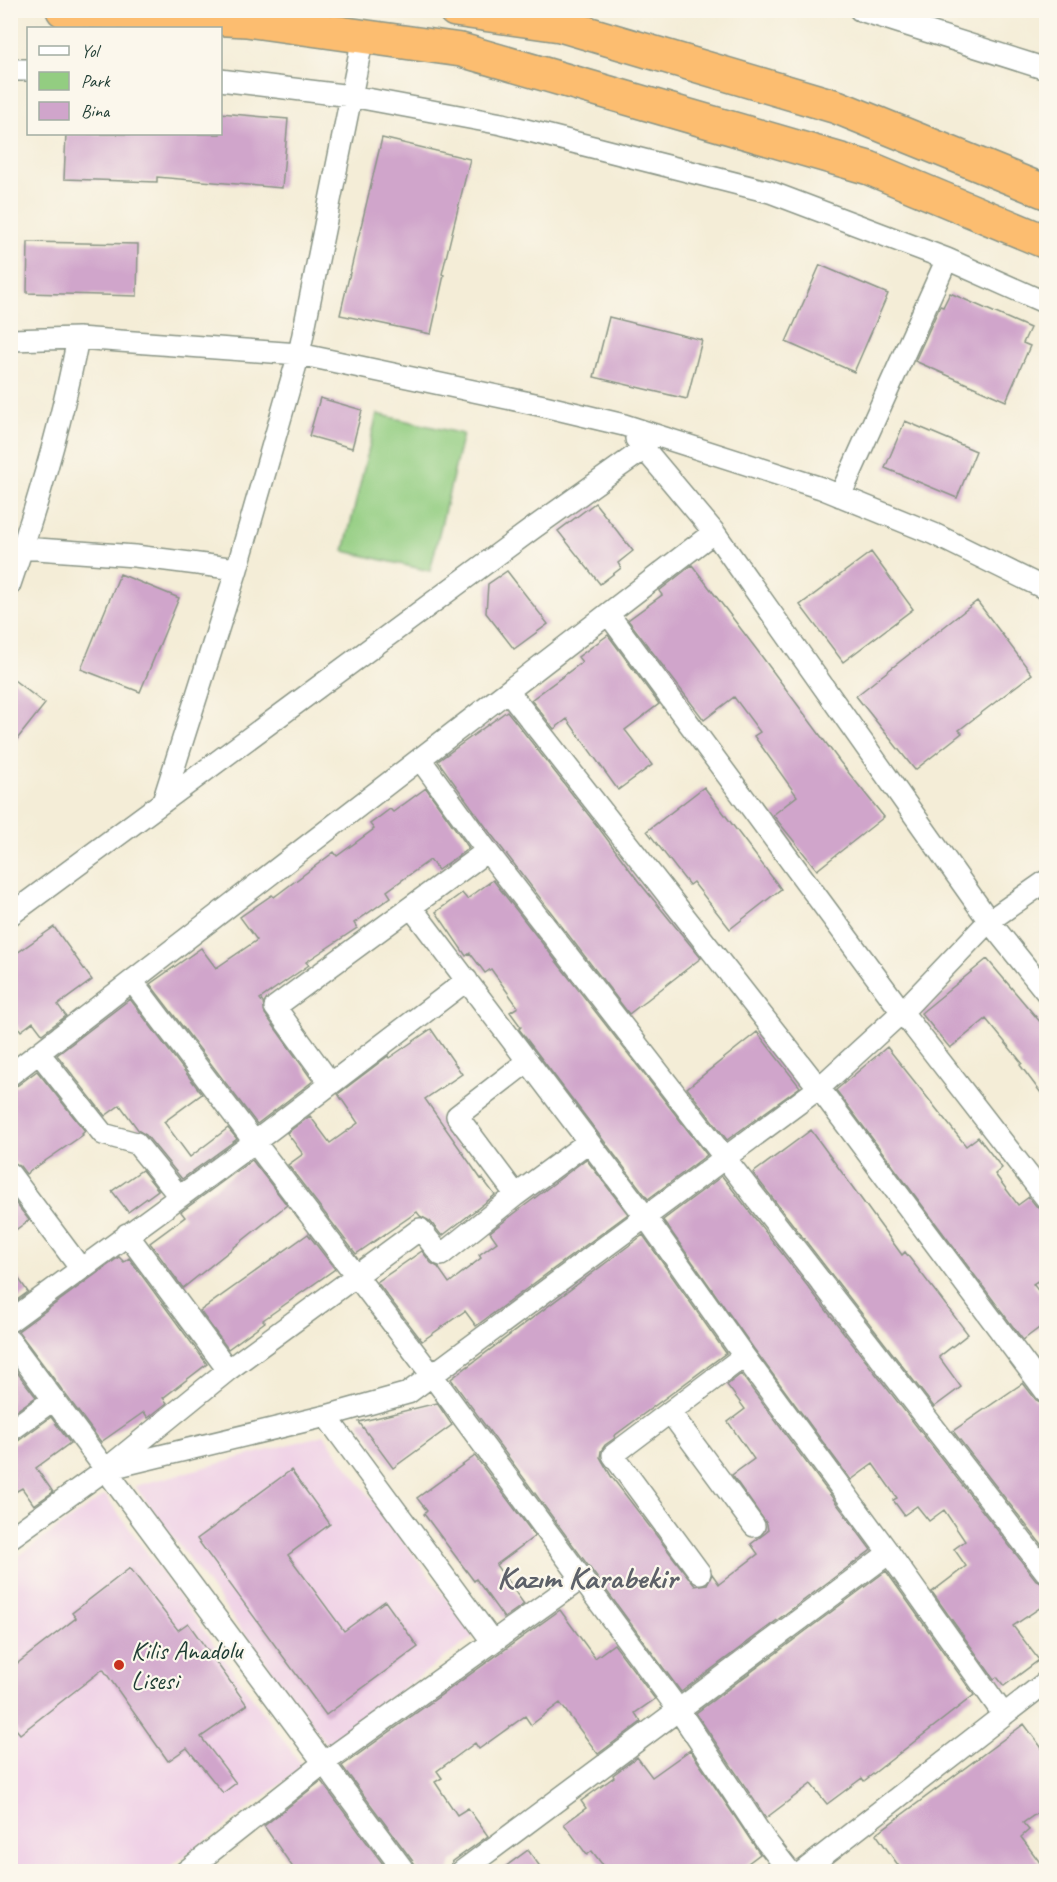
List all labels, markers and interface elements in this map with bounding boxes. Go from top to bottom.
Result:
legend [27,27,222,135]
text: Yol [81,40,101,62]
text: Park [81,70,111,92]
text: Bina [81,100,111,122]
district label: Kazım Karabekir [497,1557,681,1598]
place label: Kilis Anadolu Lisesi [131,1634,245,1697]
marker: Kilis Anadolu Lisesi [112,1658,126,1672]

